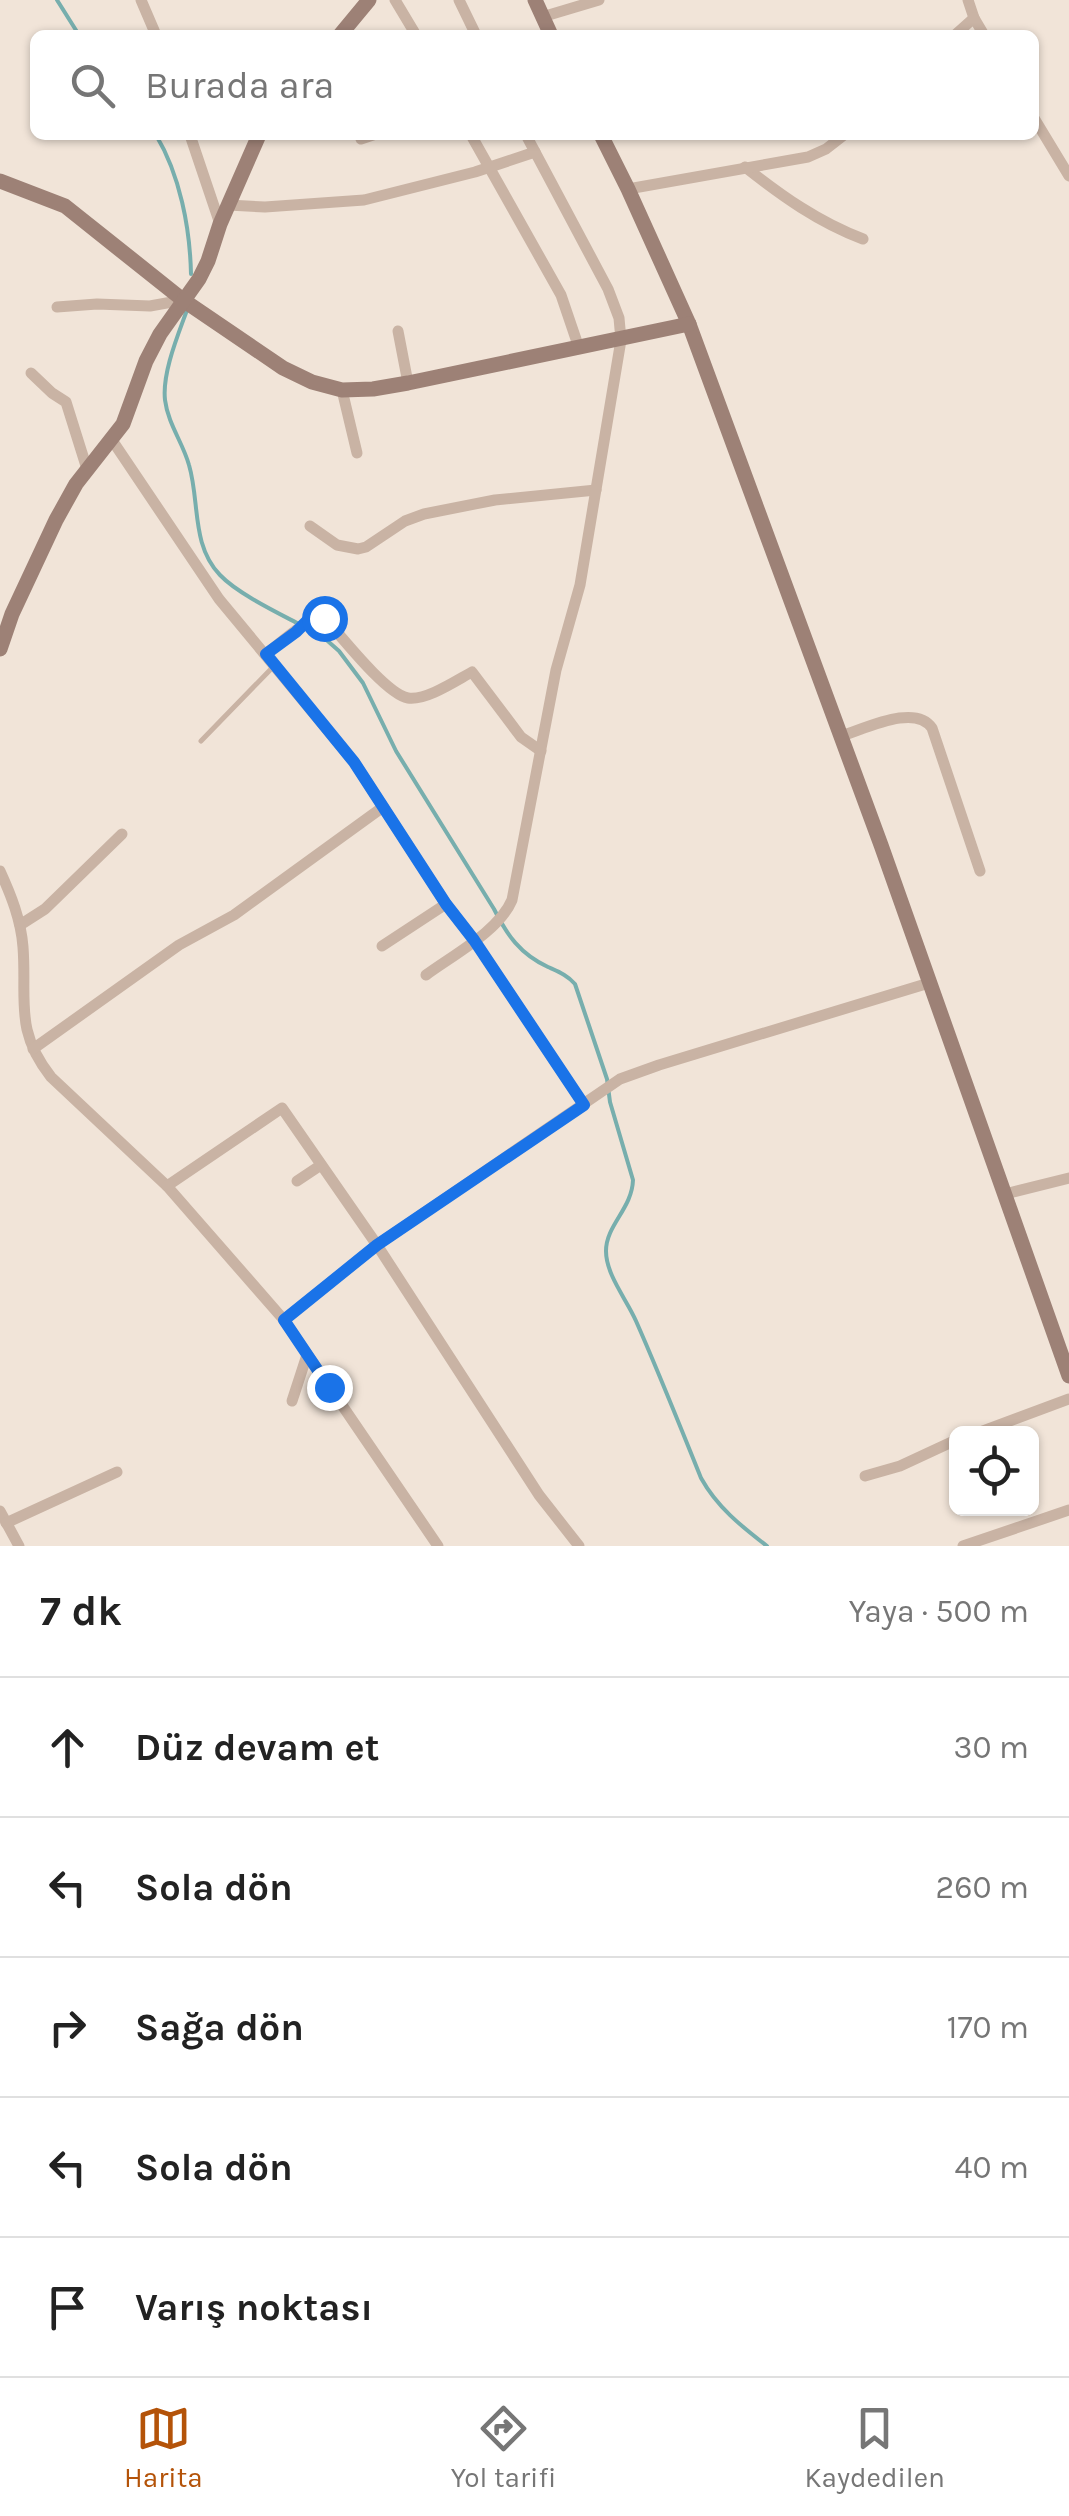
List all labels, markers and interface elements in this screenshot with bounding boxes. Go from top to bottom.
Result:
search box [30,30,1039,140]
icon: search [65,58,120,113]
text: Burada ara [145,63,334,108]
route start [302,596,348,642]
route end [307,1365,353,1411]
map controls [949,1426,1039,1516]
button: locate [949,1426,1039,1516]
text: 7 dk [40,1586,122,1636]
text: Yaya · 500 m [849,1593,1029,1630]
icon: ahead [40,1720,95,1775]
text: Düz devam et [135,1725,380,1770]
text: 30 m [954,1729,1029,1766]
icon: left [40,1860,95,1915]
text: Sola dön [135,1865,293,1910]
text: 260 m [936,1869,1029,1906]
icon: right [40,2000,95,2055]
text: Sağa dön [135,2005,304,2050]
text: 170 m [947,2009,1029,2046]
icon: left [40,2140,95,2195]
text: Sola dön [135,2145,293,2190]
text: 40 m [955,2149,1029,2186]
icon: arrive [40,2280,95,2335]
text: Varış noktası [135,2285,373,2330]
tab: Harita [124,2401,203,2494]
tab: Yol tarifi [451,2401,556,2494]
tab: Kaydedilen [804,2401,945,2494]

